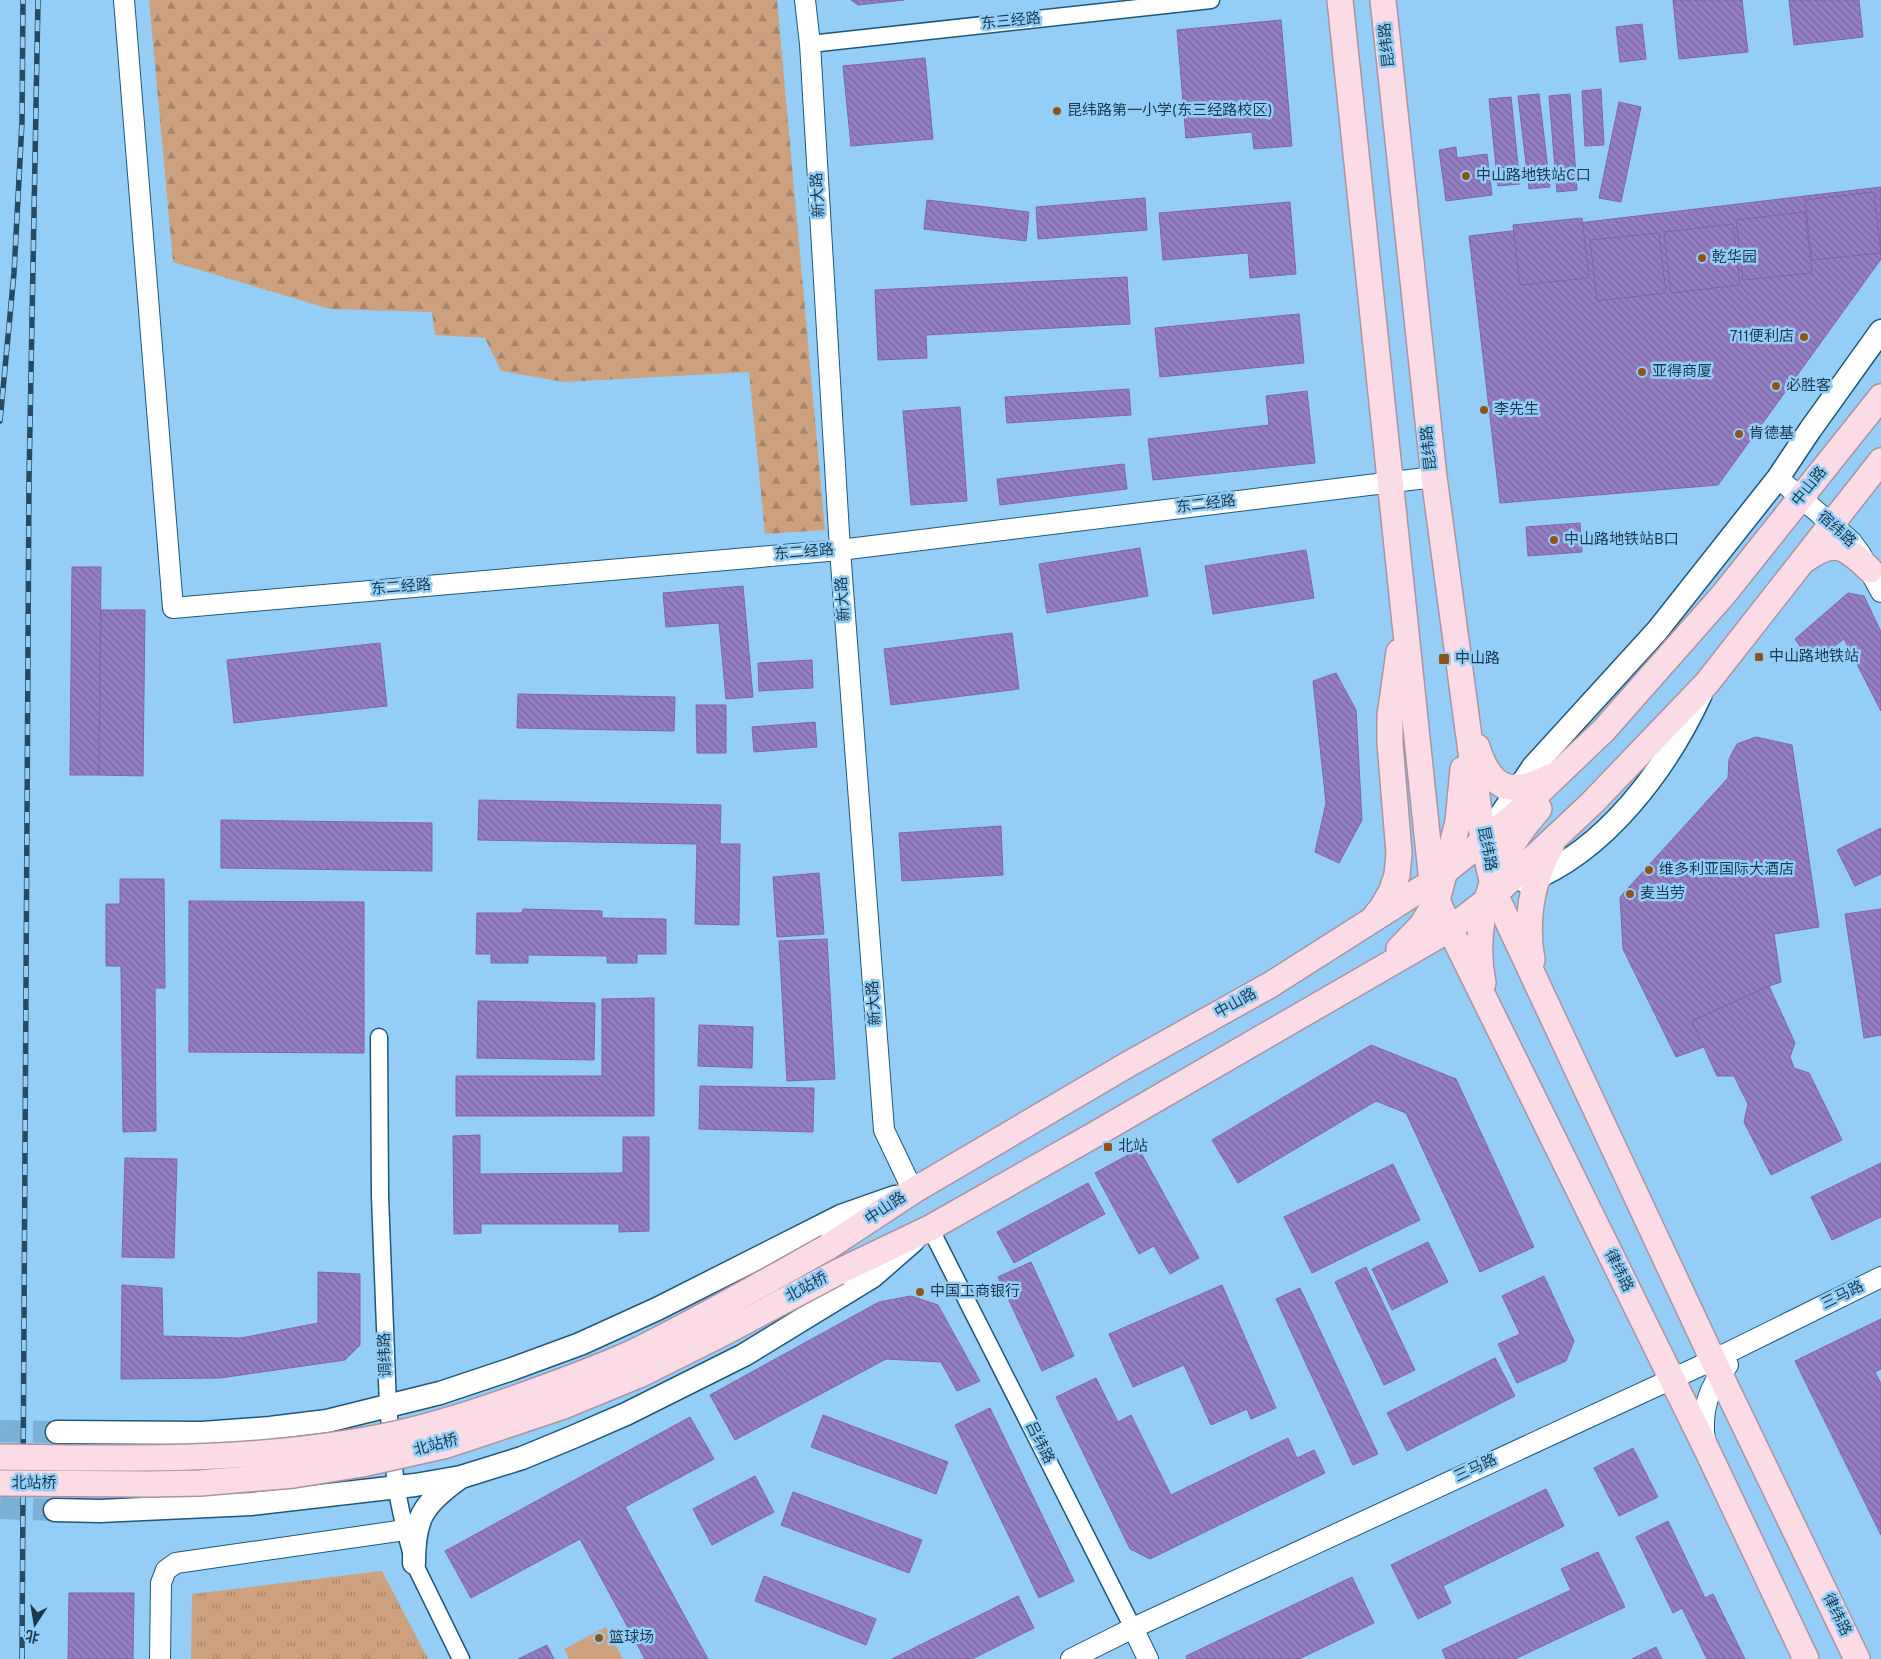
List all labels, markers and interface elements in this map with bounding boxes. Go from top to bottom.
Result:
street label: 东三经路 [980,9,1042,35]
street label: 昆纬路 [1376,22,1400,68]
place label: 昆纬路第一小学(东三经路校区) [1067,101,1272,121]
marker: 昆纬路第一小学(东三经路校区) [1051,105,1063,117]
place label: 中山路地铁站C口 [1476,167,1591,186]
marker: 中山路地铁站C口 [1460,170,1472,182]
street label: 新大路 [808,172,830,218]
place label: 乾华园 [1712,248,1757,268]
marker: 乾华园 [1696,252,1708,264]
place label: 711便利店 [1730,328,1794,347]
marker: 711便利店 [1798,331,1810,343]
place label: 亚得商厦 [1652,363,1712,382]
marker: 亚得商厦 [1636,366,1648,378]
place label: 必胜客 [1786,377,1831,396]
marker: 必胜客 [1770,380,1782,392]
place label: 李先生 [1494,401,1539,420]
marker: 李先生 [1478,404,1490,416]
place label: 肯德基 [1749,424,1794,444]
street label: 昆纬路 [1418,425,1442,471]
marker: 肯德基 [1733,428,1745,440]
street label: 中山路 [1788,464,1832,510]
street label: 东二经路 [1175,492,1237,518]
street label: 宿纬路 [1813,508,1859,552]
place label: 中山路地铁站B口 [1564,531,1679,550]
marker: 中山路地铁站B口 [1548,534,1560,546]
street label: 东二经路 [773,541,835,565]
street label: 东二经路 [370,576,432,600]
street label: 新大路 [833,576,855,622]
place label: 中山路地铁站 [1769,648,1859,667]
place label: 中山路 [1455,650,1500,669]
marker: 中山路地铁站 [1753,651,1765,663]
marker: 中山路 [1437,652,1451,666]
street label: 昆纬路 [1472,825,1500,873]
place label: 维多利亚国际大酒店 [1659,861,1794,880]
marker: 维多利亚国际大酒店 [1643,864,1655,876]
place label: 麦当劳 [1640,885,1685,904]
marker: 麦当劳 [1624,888,1636,900]
street label: 新大路 [864,980,886,1026]
street label: 中山路 [1212,985,1260,1023]
place label: 北站 [1118,1137,1148,1157]
marker: 北站 [1102,1141,1114,1153]
street label: 中山路 [862,1189,910,1229]
street label: 律纬路 [1600,1247,1636,1295]
street label: 北站桥 [782,1268,831,1307]
street label: 三马路 [1819,1278,1867,1314]
place label: 中国工商银行 [930,1283,1020,1302]
marker: 中国工商银行 [914,1286,926,1298]
street label: 调纬路 [376,1332,396,1378]
street label: 吕纬路 [1020,1419,1058,1467]
street label: 北站桥 [412,1430,460,1461]
street label: 三马路 [1452,1451,1500,1487]
street label: 北站桥 [11,1474,57,1494]
street label: 律纬路 [1818,1591,1854,1639]
north arrow [10,1599,60,1649]
text: 北 [24,1625,41,1645]
place label: 篮球场 [609,1629,654,1648]
marker: 篮球场 [593,1632,605,1644]

